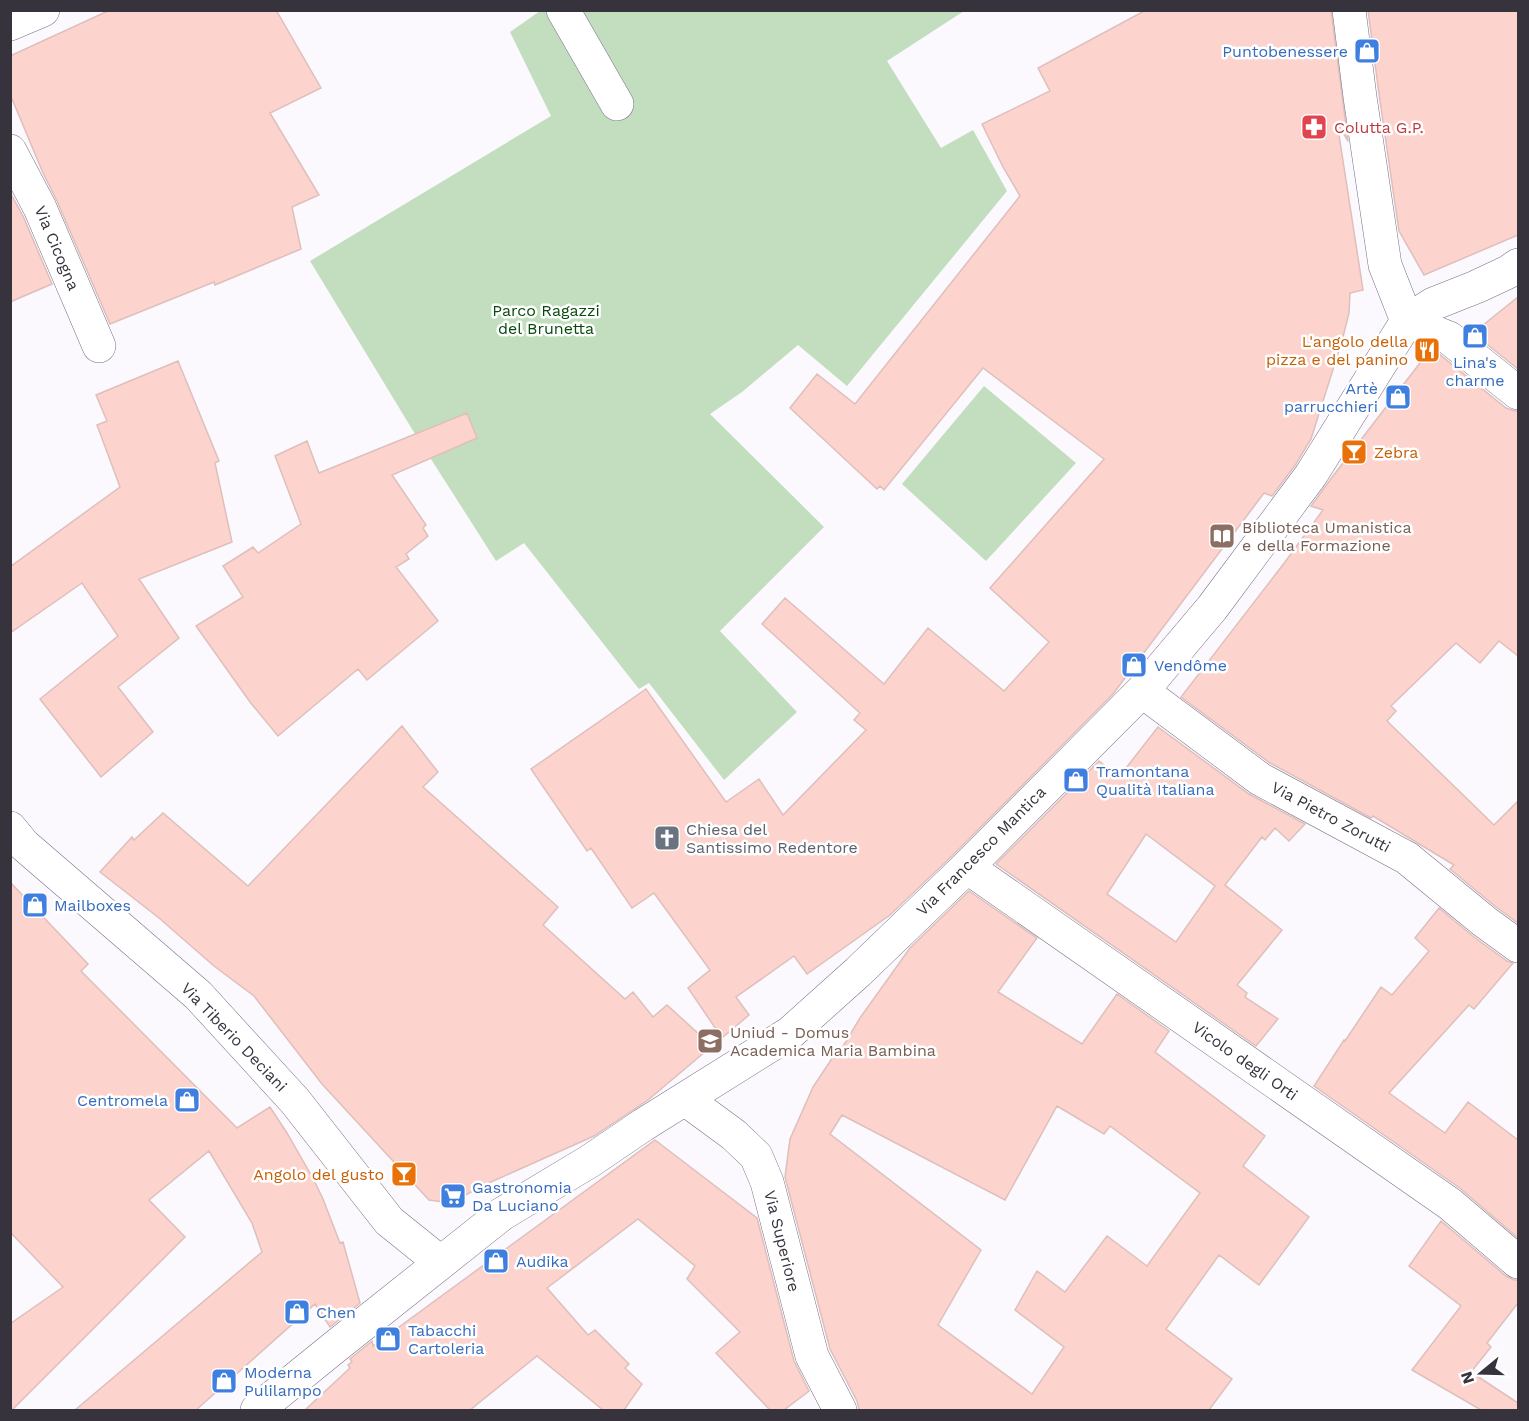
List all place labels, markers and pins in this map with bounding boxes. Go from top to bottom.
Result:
shop icon: Puntobenessere [1352,36,1382,66]
place label: Puntobenessere [1222,42,1348,61]
pharmacy icon: Colutta G.P. [1299,112,1329,142]
place label: Colutta G.P. [1334,118,1424,137]
shop icon: Lina's charme [1460,321,1490,351]
place label: L'angolo della pizza e del panino [1266,332,1408,369]
restaurant icon: L'angolo della pizza e del panino [1412,335,1442,365]
place label: Lina's charme [1446,353,1504,390]
place label: Artè parrucchieri [1284,379,1378,416]
shop icon: Artè parrucchieri [1383,382,1413,412]
bar icon: Zebra [1339,437,1369,467]
place label: Zebra [1374,443,1418,462]
place label: Biblioteca Umanistica e della Formazione [1242,518,1412,555]
library icon: Biblioteca Umanistica e della Formazione [1207,521,1237,551]
shop icon: Vendôme [1119,650,1149,680]
place label: Vendôme [1154,656,1227,675]
place label: Tramontana Qualità Italiana [1096,762,1215,799]
shop icon: Tramontana Qualità Italiana [1061,765,1091,795]
place label: Chiesa del Santissimo Redentore [686,820,858,857]
church icon: Chiesa del Santissimo Redentore [652,823,682,853]
shop icon: Mailboxes [20,890,50,920]
place label: Mailboxes [54,896,131,915]
place label: Uniud - Domus Academica Maria Bambina [730,1023,936,1060]
school or university icon: Uniud - Domus Academica Maria Bambina [695,1026,725,1056]
shop icon: Centromela [172,1085,202,1115]
place label: Centromela [77,1091,168,1110]
bar icon: Angolo del gusto [389,1159,419,1189]
place label: Angolo del gusto [253,1165,384,1184]
place label: Gastronomia Da Luciano [472,1178,572,1215]
supermarket icon: Gastronomia Da Luciano [438,1181,468,1211]
shop icon: Audika [481,1246,511,1276]
place label: Audika [516,1252,569,1271]
shop icon: Chen [282,1297,312,1327]
place label: Chen [316,1303,356,1322]
place label: Tabacchi Cartoleria [408,1321,484,1358]
shop icon: Tabacchi Cartoleria [373,1324,403,1354]
place label: Moderna Pulilampo [244,1363,322,1400]
shop icon: Moderna Pulilampo [209,1366,239,1396]

